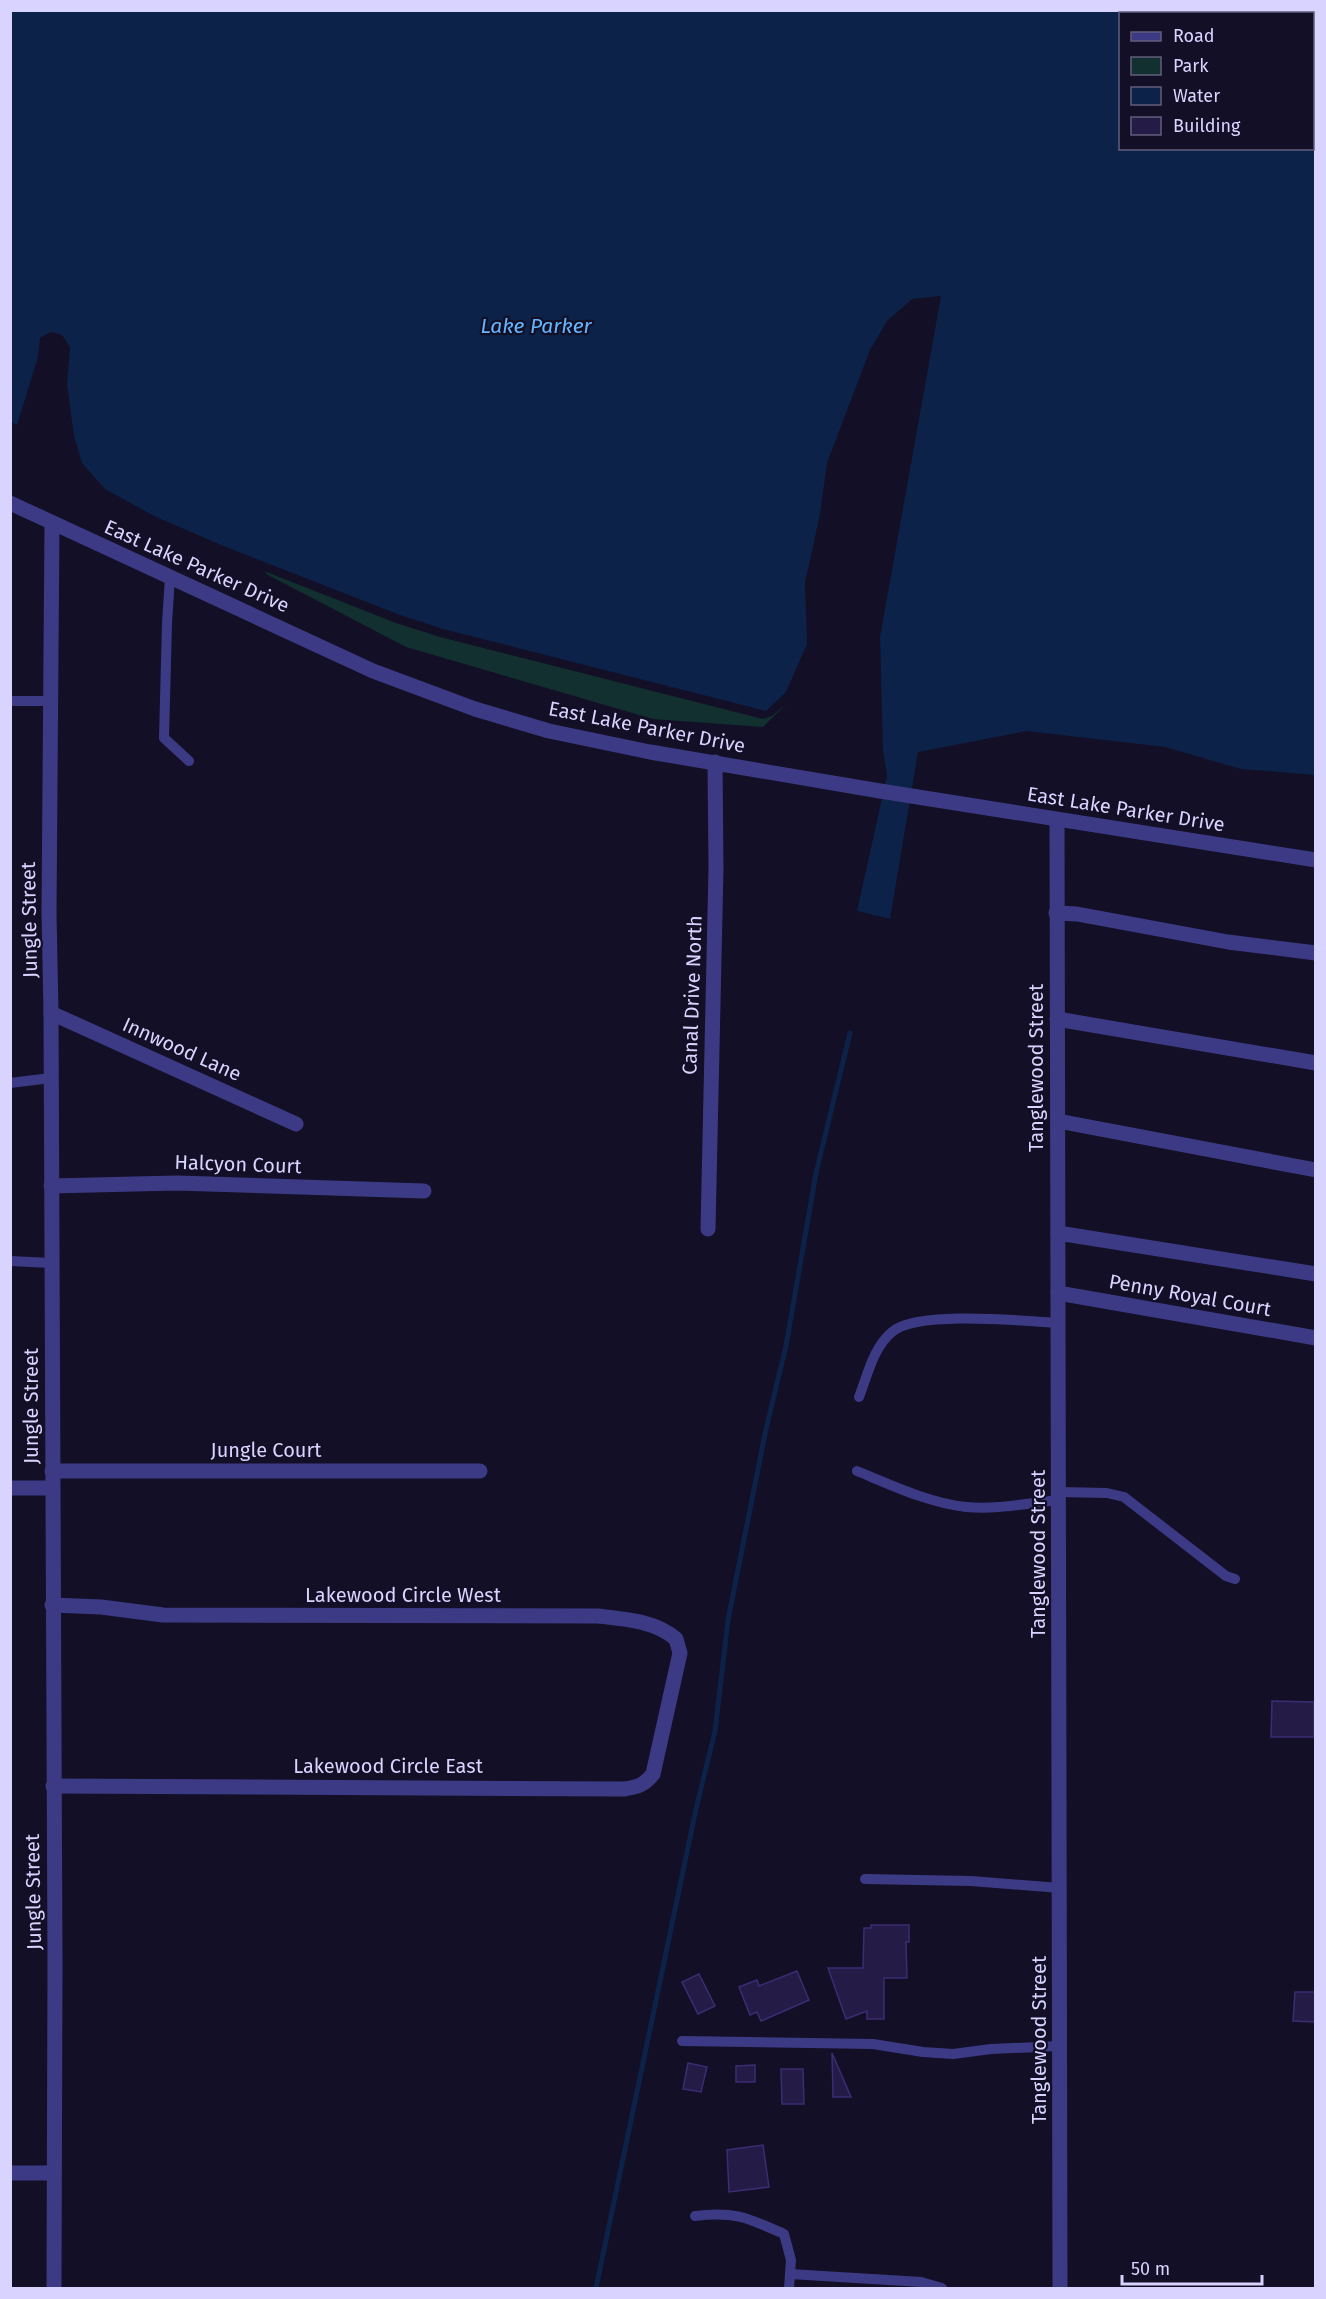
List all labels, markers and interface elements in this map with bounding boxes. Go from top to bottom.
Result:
legend [1119,12,1314,150]
text: Road [1173,25,1215,47]
text: Park [1173,55,1209,77]
text: Water [1173,85,1220,107]
text: Building [1173,115,1241,137]
water label: Lake Parker [480,313,593,339]
street label: East Lake Parker Drive [101,514,293,618]
street label: East Lake Parker Drive [547,696,747,758]
street label: East Lake Parker Drive [1025,782,1227,836]
street label: Jungle Street [16,861,42,978]
street label: Canal Drive North [677,915,707,1075]
street label: Tanglewood Street [1024,983,1048,1152]
street label: Innwood Lane [119,1012,245,1086]
street label: Halcyon Court [174,1150,303,1178]
street label: Penny Royal Court [1107,1269,1274,1321]
street label: Jungle Street [19,1347,43,1464]
street label: Jungle Court [211,1438,322,1462]
street label: Tanglewood Street [1026,1469,1050,1638]
street label: Lakewood Circle West [305,1583,502,1607]
street label: Lakewood Circle East [293,1754,484,1778]
street label: Jungle Street [20,1833,46,1950]
street label: Tanglewood Street [1027,1955,1051,2124]
scale bar [1122,2248,1262,2286]
text: 50 m [1131,2258,1170,2280]

